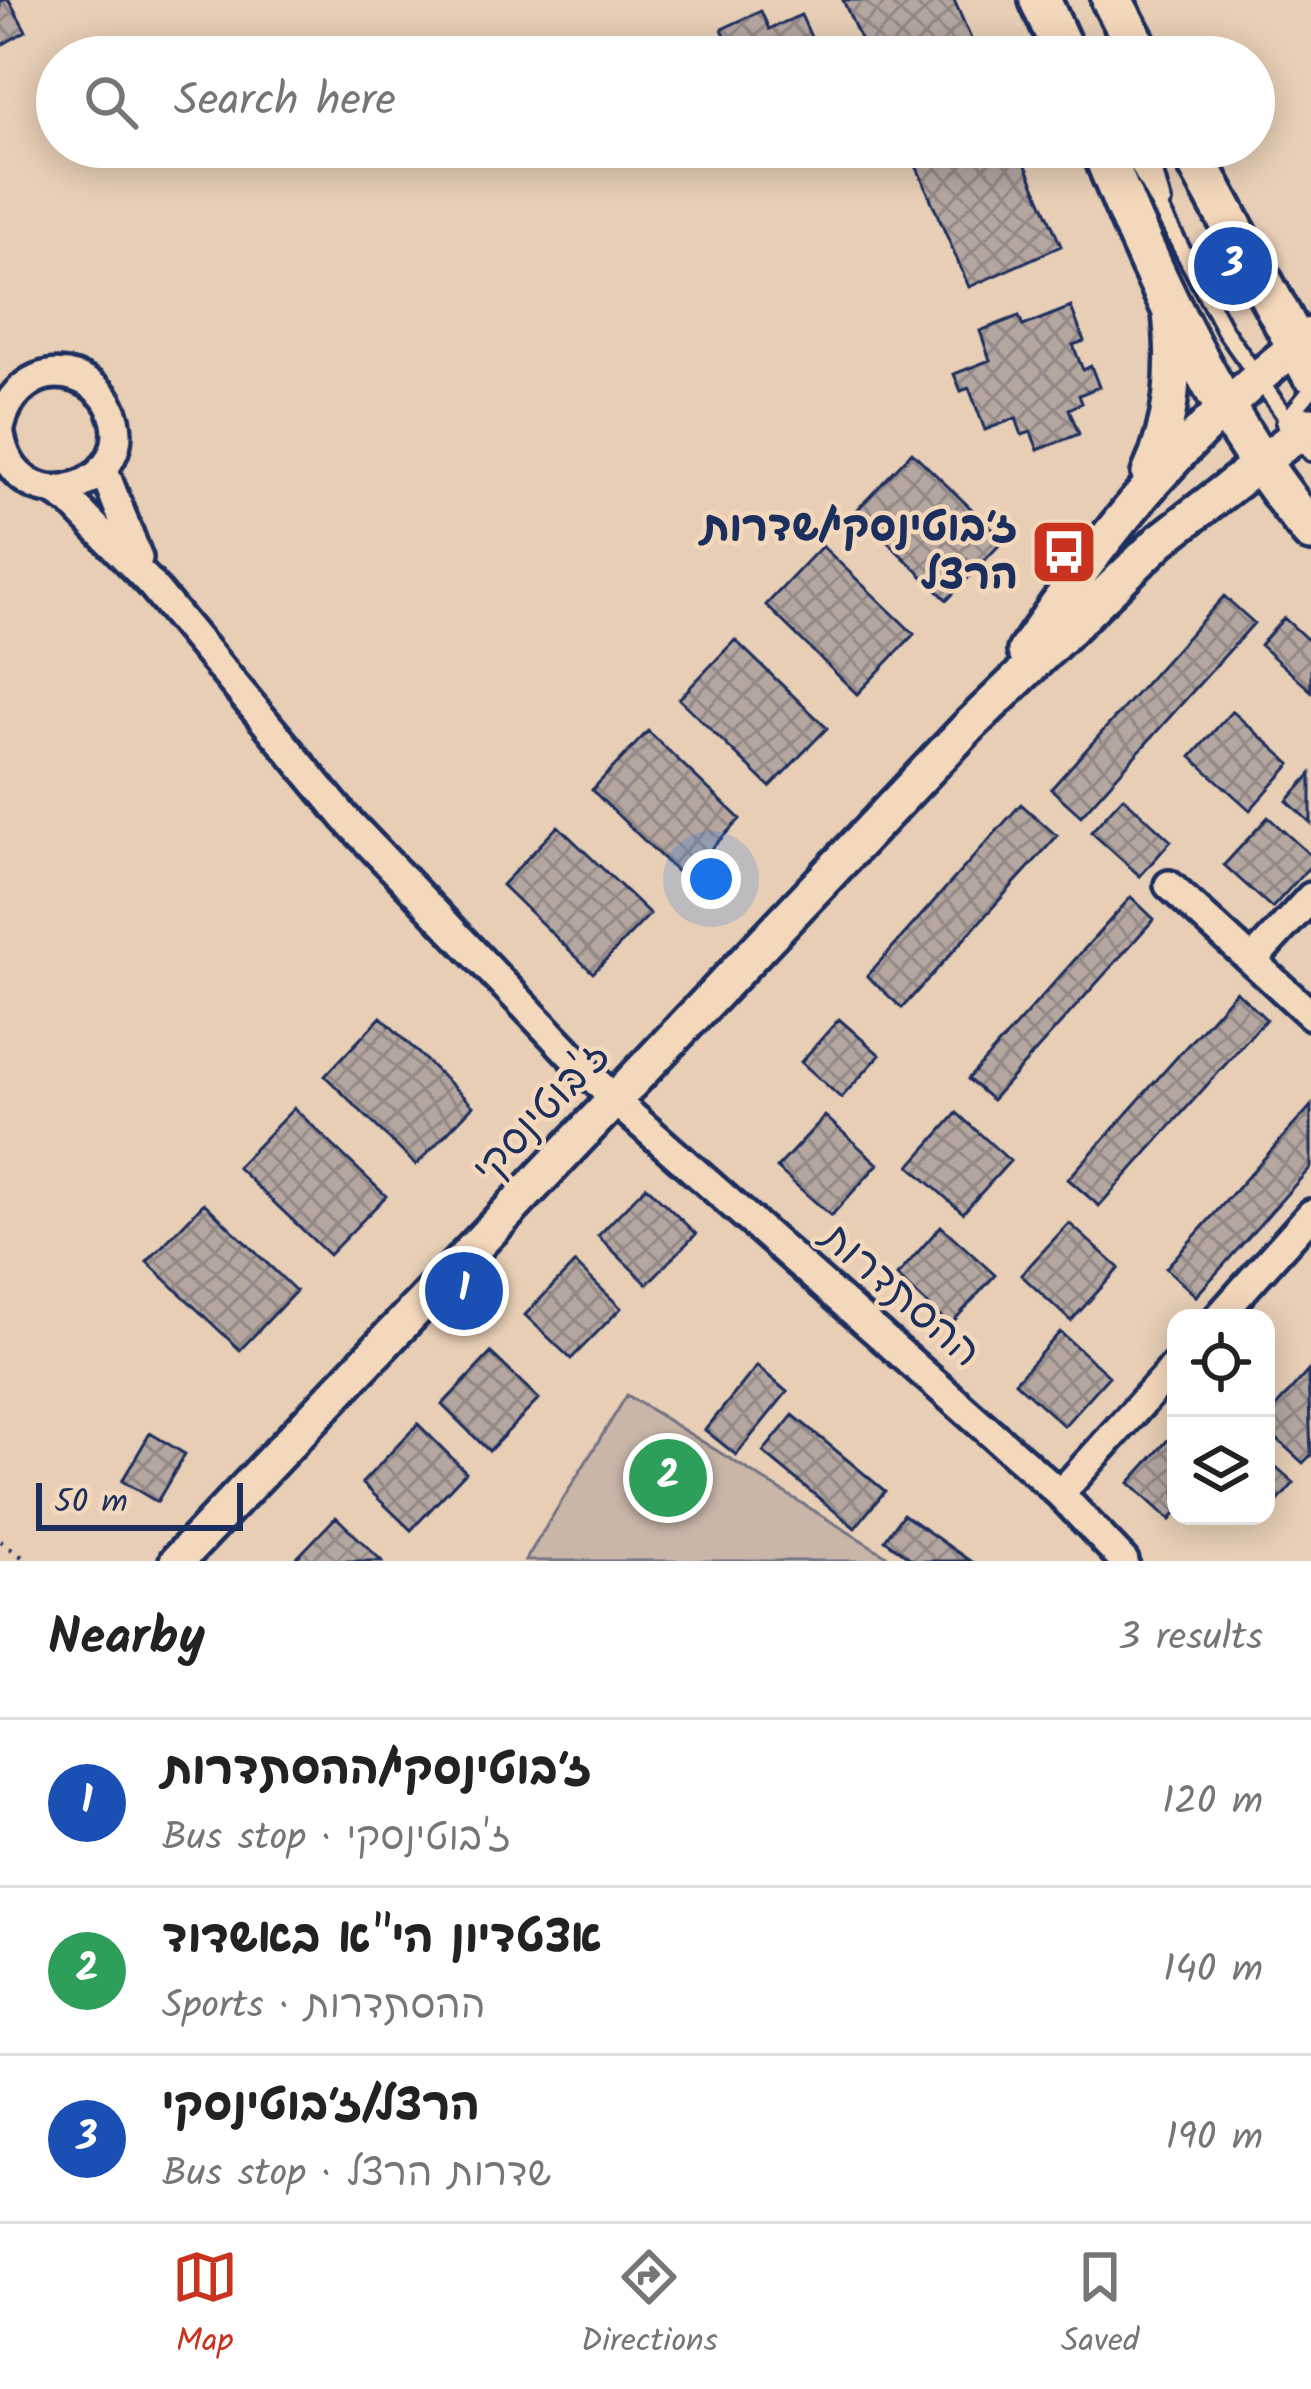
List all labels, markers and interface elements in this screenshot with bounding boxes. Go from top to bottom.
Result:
search box [36,36,1275,168]
text: Search here [174,66,396,138]
icon: search [78,69,144,135]
pin: 3 [1194,221,1272,311]
place label: ז׳בוטינסקי/שדרות הרצל [697,495,1018,610]
bus stop icon: ז׳בוטינסקי/שדרות הרצל [1029,517,1099,587]
your location [681,849,741,909]
street label: ז'בוטינסקי [457,1025,627,1201]
street label: ההסתדרות [802,1205,996,1385]
pin: 1 [425,1246,503,1336]
map controls [1167,1309,1275,1525]
button: locate [1167,1309,1275,1417]
button: layers [1167,1417,1275,1525]
pin: 2 [629,1433,707,1523]
scale bar [36,1477,243,1530]
text: 50 m [54,1477,128,1530]
text: Nearby [48,1599,205,1680]
text: 3 results [1118,1608,1263,1670]
text: ז׳בוטינסקי/ההסתדרות [162,1735,592,1807]
text: 1 [81,1772,93,1834]
text: 120 m [1162,1772,1263,1834]
text: Bus stop · ז'בוטינסקי [162,1808,511,1870]
text: אצטדיון הי"א באשדוד [162,1903,602,1975]
text: 2 [76,1940,98,2002]
text: 140 m [1163,1940,1263,2002]
text: Sports · ההסתדרות [162,1976,486,2038]
text: הרצל/ז׳בוטינסקי [162,2071,480,2143]
text: 3 [76,2108,98,2170]
text: 190 m [1166,2108,1263,2170]
text: Bus stop · שדרות הרצל [162,2144,551,2206]
tab: Map [172,2244,238,2369]
tab: Directions [581,2244,718,2369]
tab: Saved [1061,2244,1139,2369]

